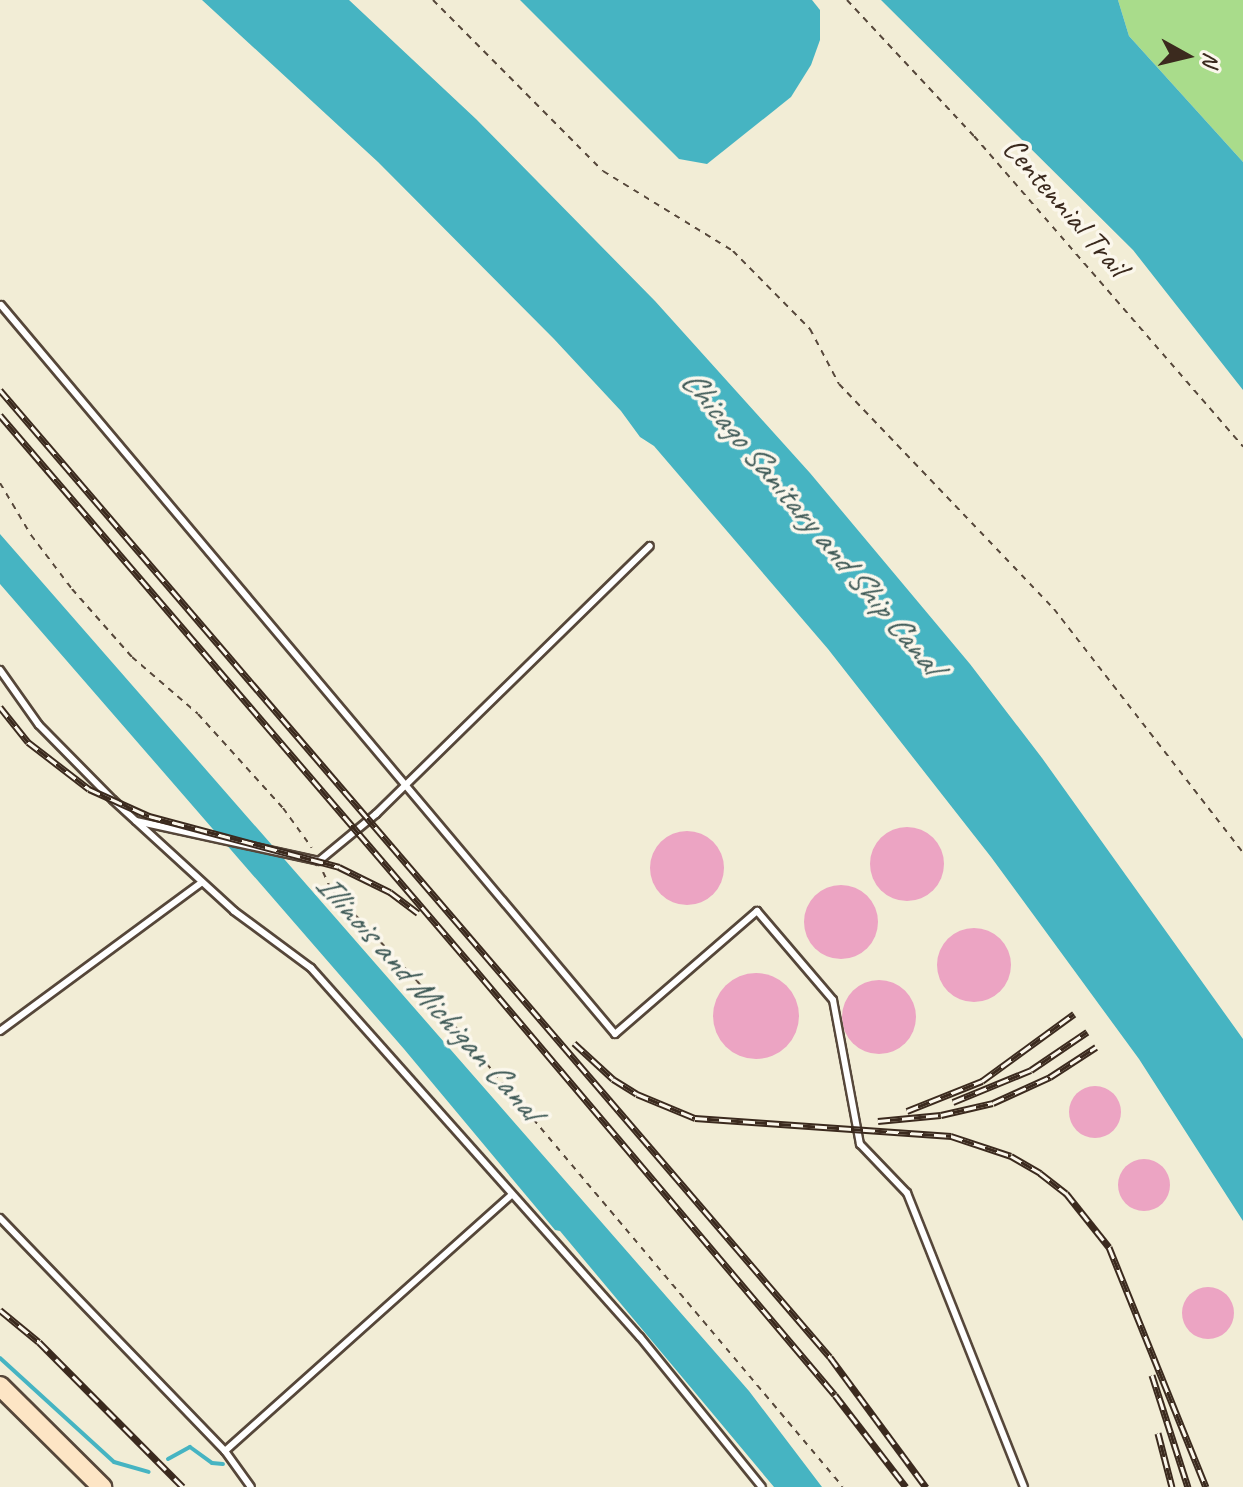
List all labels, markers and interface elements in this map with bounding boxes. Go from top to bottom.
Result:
north arrow [1147,16,1227,96]
text: N [1196,51,1226,68]
street label: Centennial Trail [994,130,1136,284]
water label: Chicago Sanitary and Ship Canal [673,361,951,681]
water label: Illinois and Michigan Canal [308,864,550,1128]

